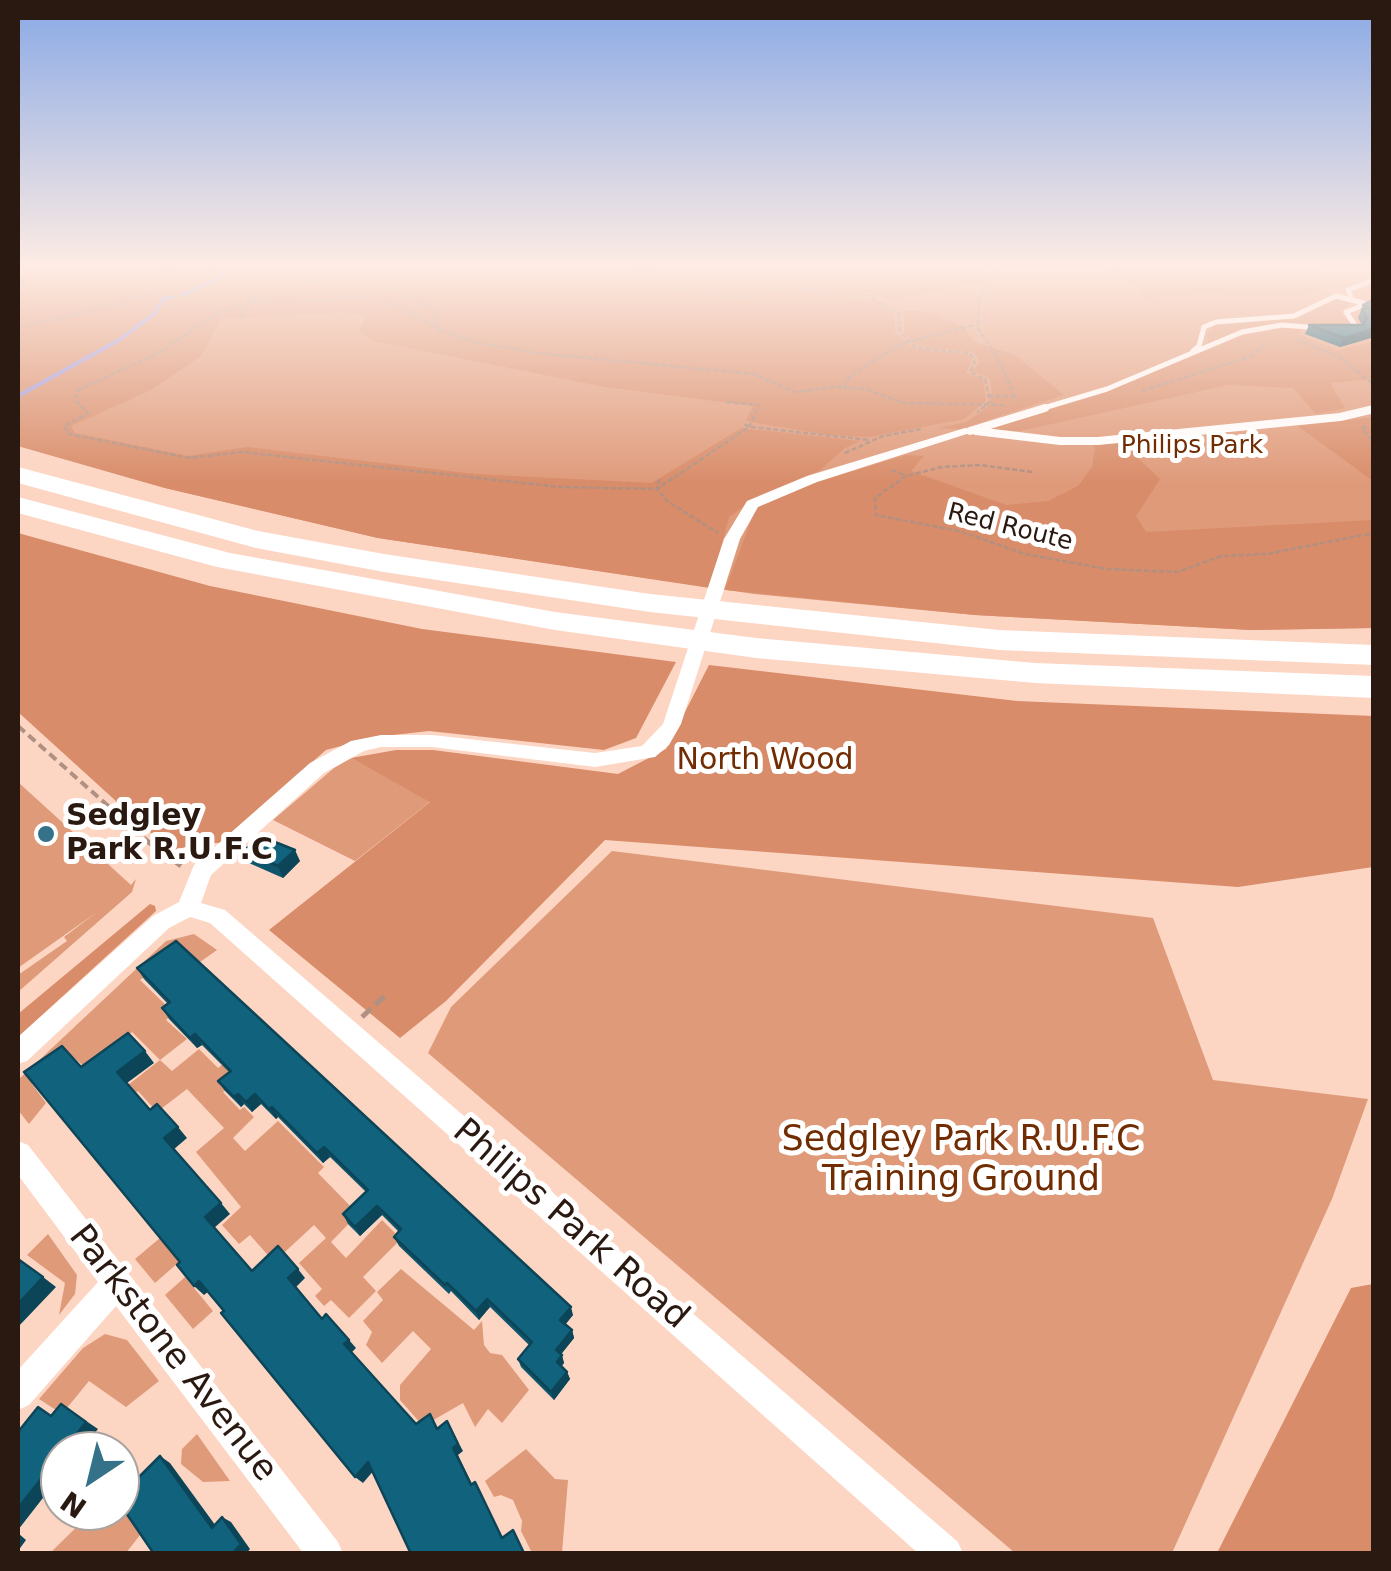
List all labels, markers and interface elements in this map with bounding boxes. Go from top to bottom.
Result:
park label: Philips Park [1121,431,1263,461]
street label: Red Route [944,498,1076,558]
park label: North Wood [676,743,854,779]
place label: Sedgley Park R.U.F.C [66,799,273,870]
marker: Sedgley Park R.U.F.C [35,823,57,845]
street label: Philips Park Road [444,1111,696,1339]
park label: Sedgley Park R.U.F.C Training Ground [781,1120,1141,1202]
street label: Parkstone Avenue [59,1217,285,1491]
north arrow [40,1431,140,1531]
text: N [55,1484,93,1525]

